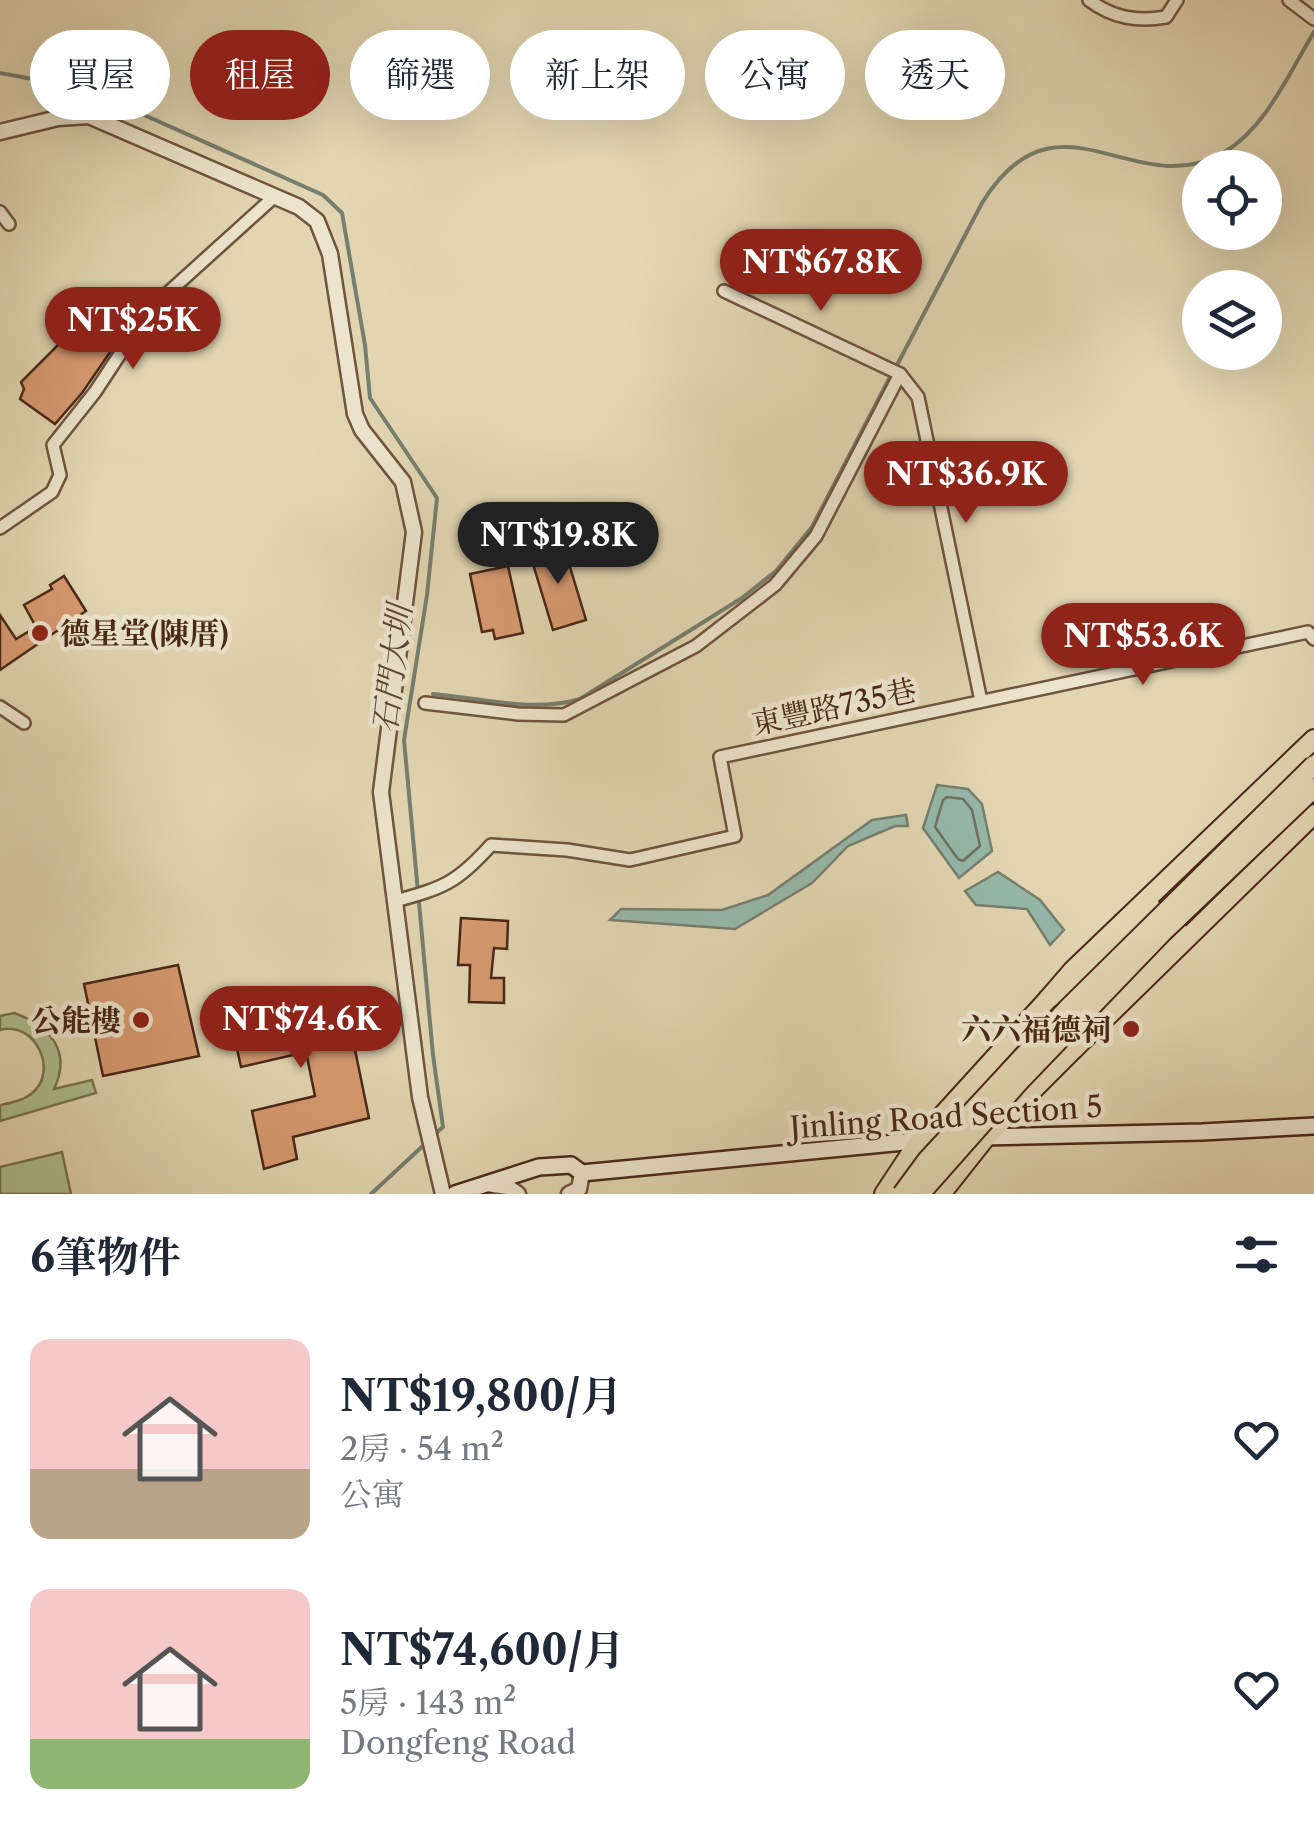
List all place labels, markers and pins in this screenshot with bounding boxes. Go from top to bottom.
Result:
pin: NT$67.8K [718,229,924,314]
pin: NT$25K [52,287,214,372]
pin: NT$36.9K [863,441,1069,526]
pin: NT$19.8K [455,502,661,587]
pin: NT$53.6K [1040,603,1246,688]
place label: 德星堂(陳厝) [60,615,229,652]
marker: 德星堂(陳厝) [29,622,51,644]
pin: NT$74.6K [198,986,404,1071]
place label: 公能樓 [31,1002,121,1039]
marker: 公能樓 [130,1009,152,1031]
place label: 六六福德祠 [961,1011,1111,1048]
marker: 六六福德祠 [1120,1018,1142,1040]

